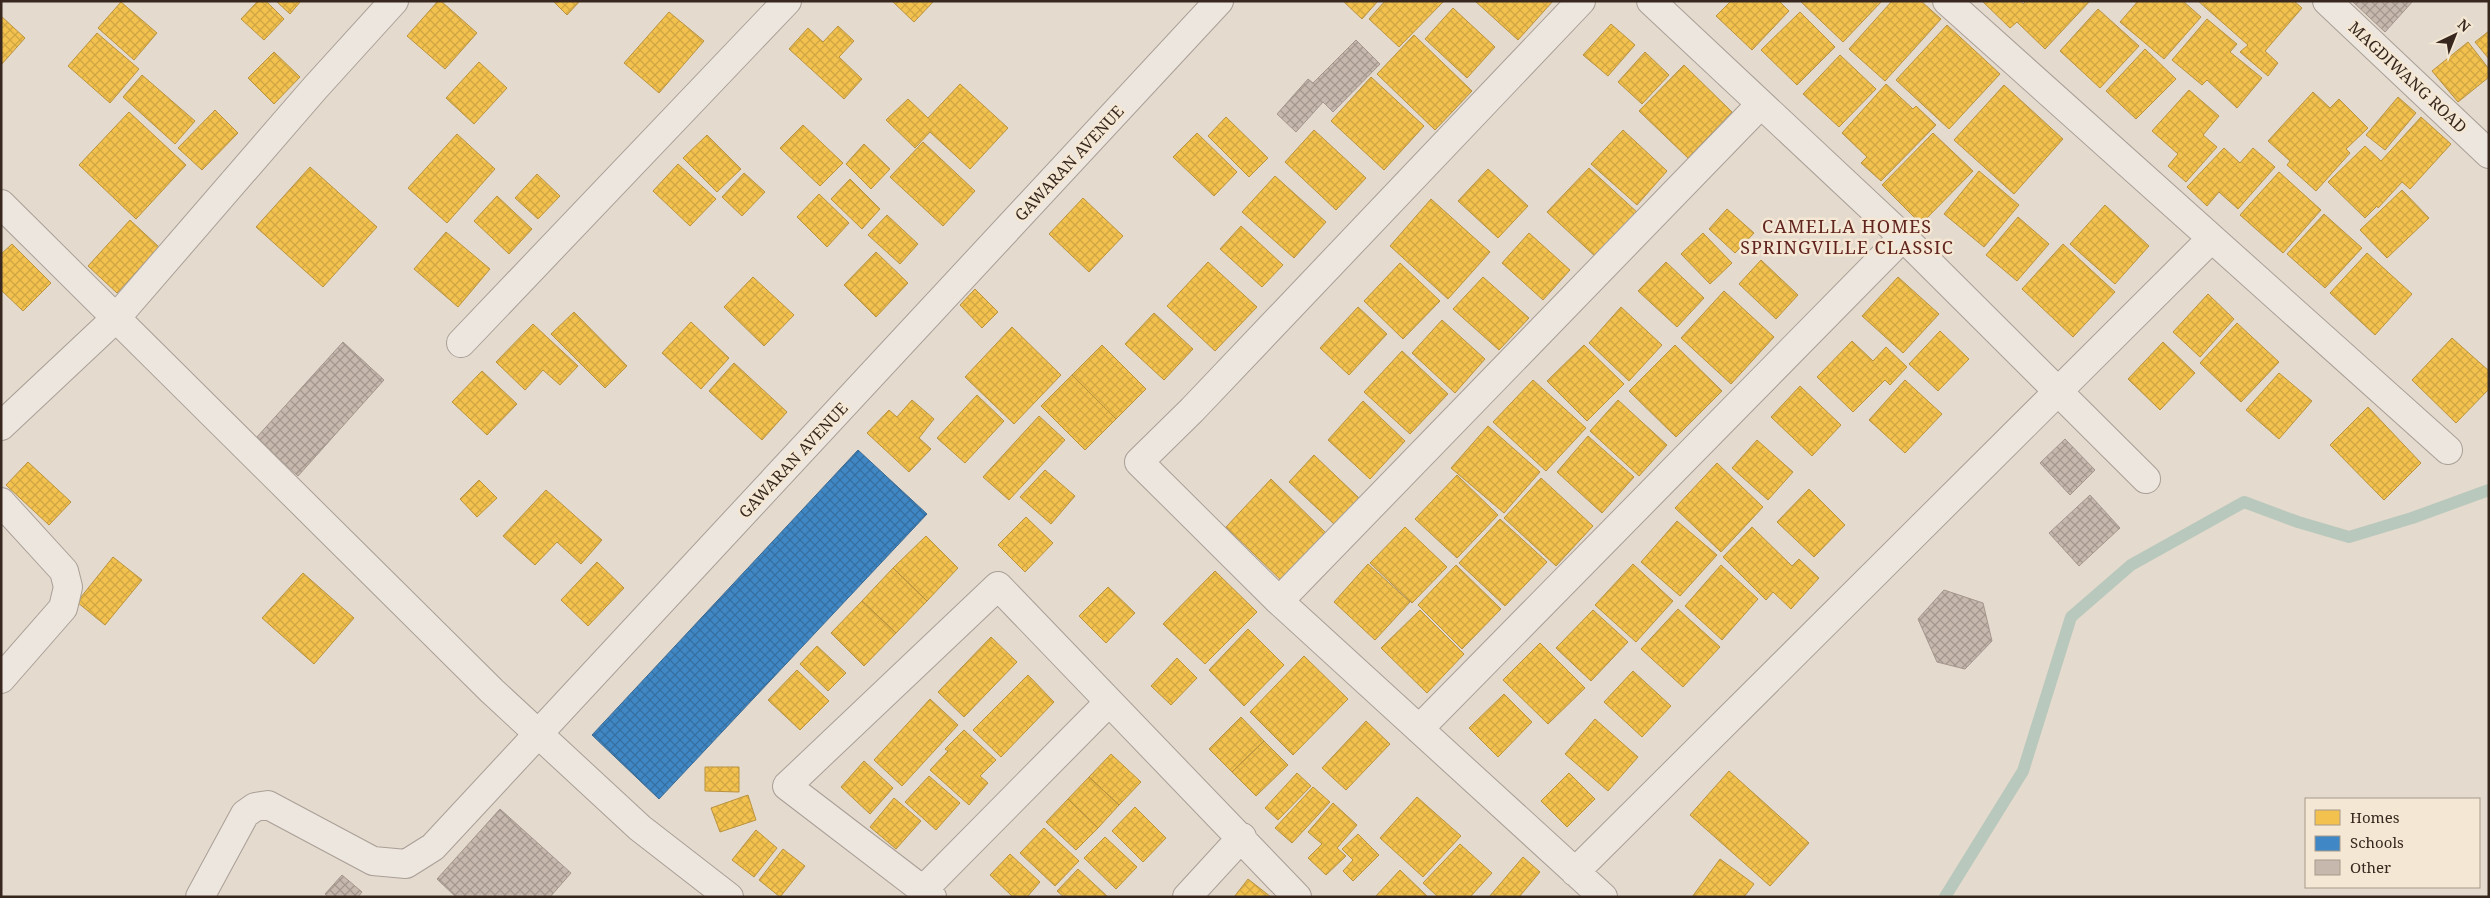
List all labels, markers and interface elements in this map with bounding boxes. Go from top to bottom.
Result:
north arrow [2430,10,2480,60]
street label: MAGDIWANG ROAD [2345,17,2471,137]
street label: GAWARAN AVENUE [1009,100,1129,226]
district label: CAMELLA HOMES SPRINGVILLE CLASSIC [1740,214,1954,259]
street label: GAWARAN AVENUE [733,397,853,523]
legend [2305,798,2480,888]
text: Homes [2350,807,2400,827]
text: Schools [2350,832,2404,852]
text: Other [2350,857,2391,877]

